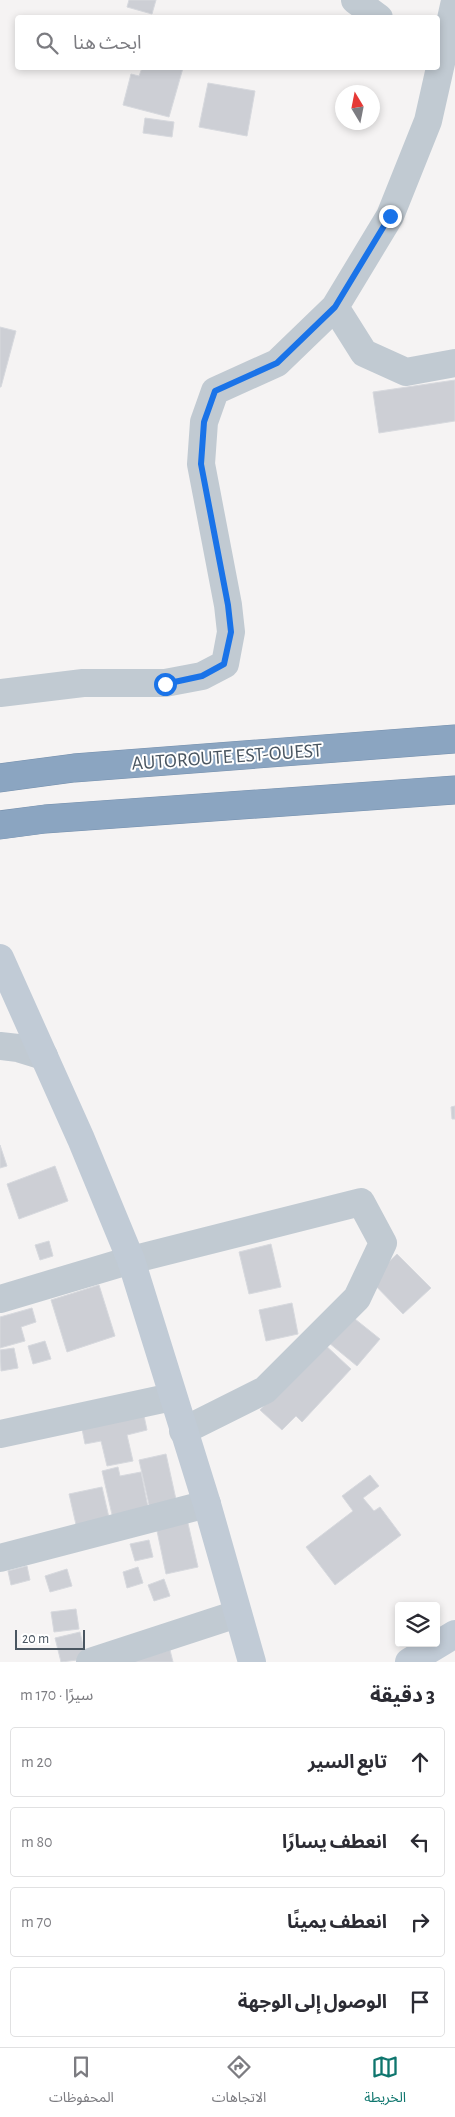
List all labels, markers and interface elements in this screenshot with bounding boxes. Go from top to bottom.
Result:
search box [15,15,440,70]
icon: search [33,29,61,57]
text: ابحث هنا [73,34,142,53]
north arrow [335,85,380,130]
route end [379,205,402,228]
route start [154,673,177,696]
street label: AUTOROUTE EST-OUEST [131,740,323,774]
map controls [395,1602,440,1647]
button: layers [395,1602,440,1647]
scale bar [15,1627,85,1650]
text: 20 m [22,1632,49,1646]
text: 3 دقيقة [370,1685,435,1706]
text: سيرًا · 170 m [20,1687,93,1703]
icon: ahead [406,1748,434,1776]
text: تابع السير [308,1753,387,1772]
text: 20 m [21,1754,52,1770]
icon: left [406,1828,434,1856]
text: انعطف يسارًا [282,1833,387,1852]
text: 80 m [21,1834,53,1850]
icon: right [406,1908,434,1936]
text: انعطف يمينًا [287,1913,387,1932]
text: 70 m [21,1914,52,1930]
icon: arrive [406,1988,434,2016]
text: الوصول إلى الوجهة [238,1993,387,2012]
tab: المحفوظات [49,2053,114,2112]
tab: الاتجاهات [212,2053,266,2112]
tab: الخريطة [364,2053,406,2112]

